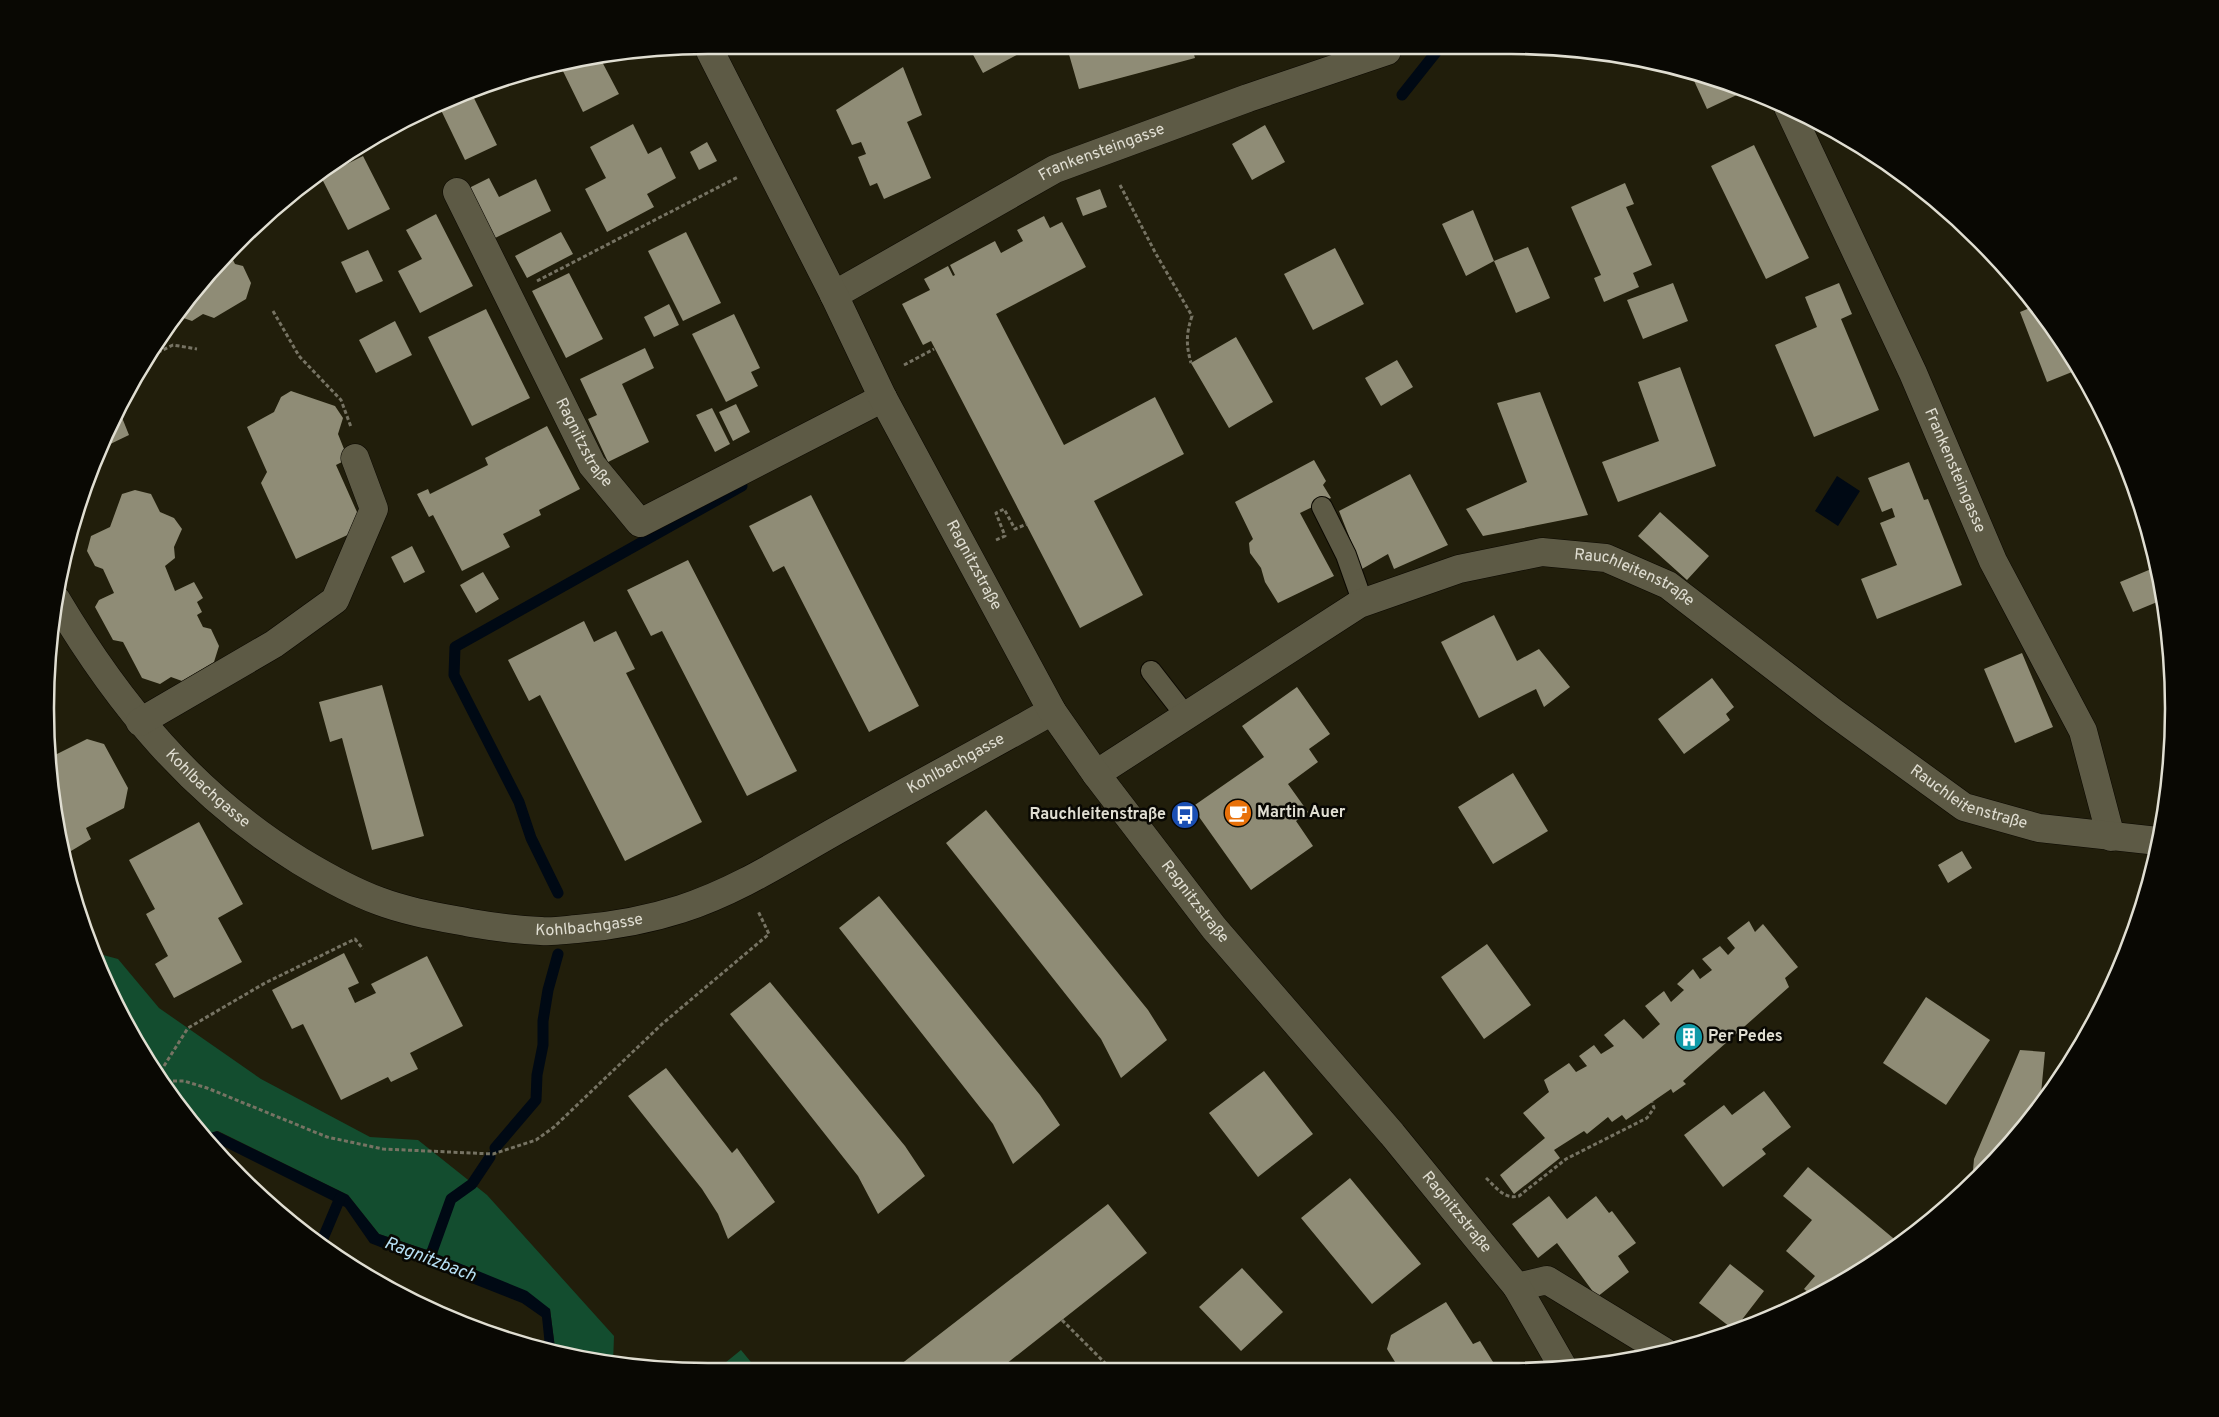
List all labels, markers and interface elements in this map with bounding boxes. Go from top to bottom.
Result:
street label: Frankensteingasse [1035,119,1168,186]
street label: Ragnitzstraße [550,395,616,492]
street label: Frankensteingasse [1919,405,1990,536]
street label: Ragnitzstraße [941,517,1006,614]
street label: Rauchleitenstraße [1573,545,1698,611]
street label: Kohlbachgasse [904,729,1008,799]
street label: Kohlbachgasse [161,745,254,833]
street label: Rauchleitenstraße [1906,761,2030,834]
cafe icon: Martin Auer [1223,798,1253,828]
bus stop icon: Rauchleitenstraße [1170,800,1200,830]
place label: Martin Auer [1257,803,1346,823]
place label: Rauchleitenstraße [1030,805,1166,825]
street label: Ragnitzstraße [1156,857,1233,948]
street label: Kohlbachgasse [535,910,645,941]
building icon: Per Pedes [1674,1022,1704,1052]
place label: Per Pedes [1708,1027,1783,1047]
street label: Ragnitzstraße [1417,1168,1495,1257]
water label: Ragnitzbach [381,1232,479,1288]

